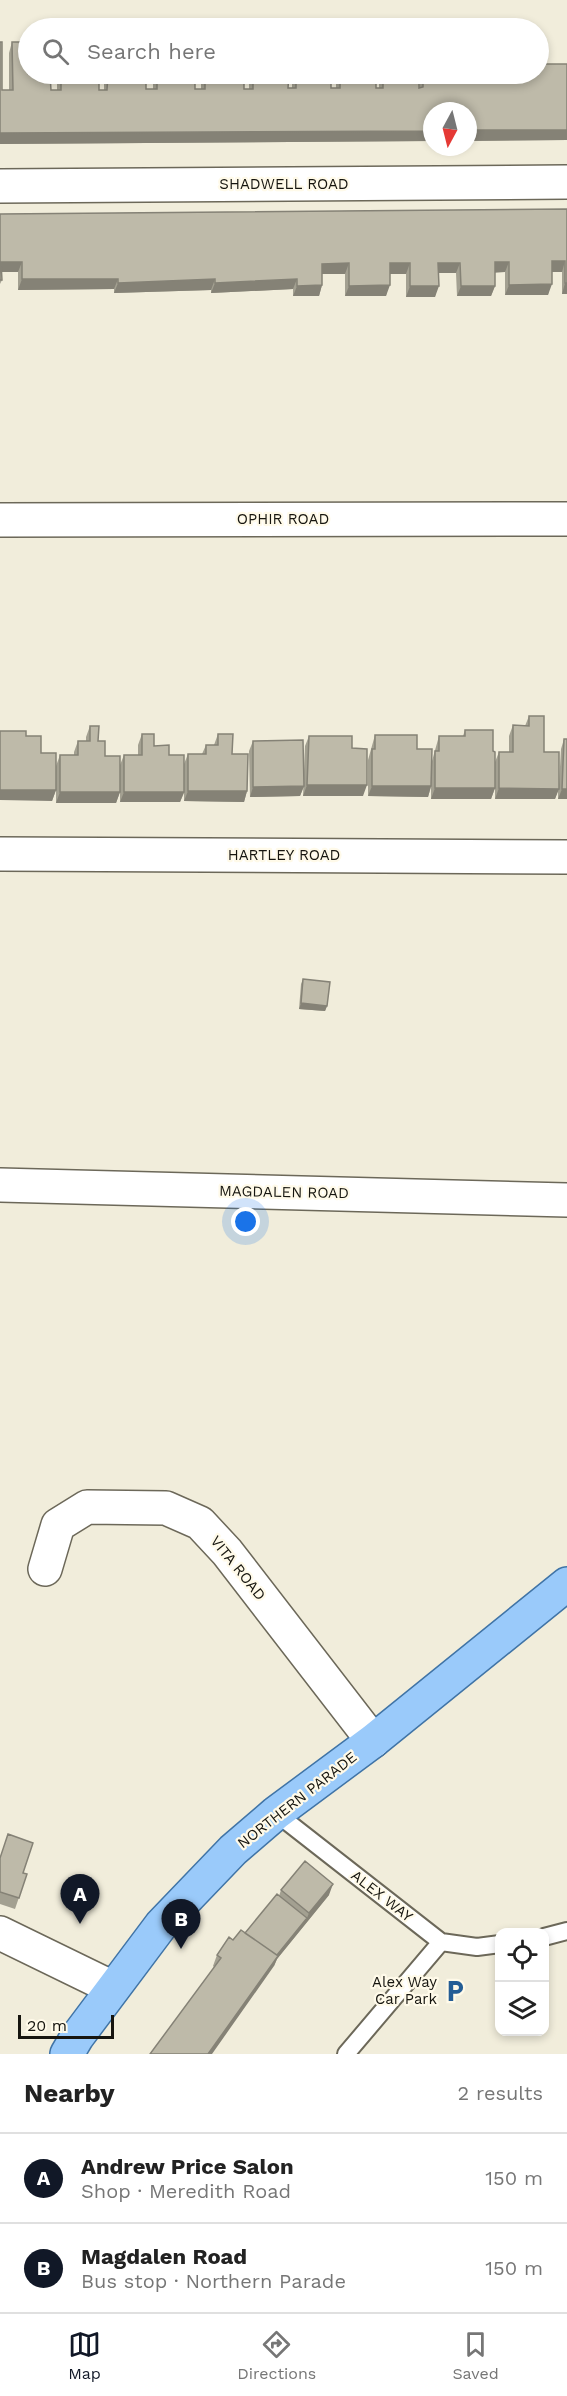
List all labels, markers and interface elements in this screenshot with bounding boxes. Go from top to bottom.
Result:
search box [18,18,549,84]
icon: search [39,35,72,68]
text: Search here [87,39,216,64]
north arrow [423,102,477,156]
street label: SHADWELL ROAD [219,175,349,193]
street label: OPHIR ROAD [237,510,329,528]
street label: HARTLEY ROAD [228,846,340,864]
street label: MAGDALEN ROAD [219,1182,349,1202]
your location [231,1207,260,1236]
street label: VITA ROAD [207,1532,269,1604]
street label: NORTHERN PARADE [234,1748,360,1852]
street label: ALEX WAY [348,1866,417,1926]
pin: A [60,1874,100,1924]
pin: B [162,1900,201,1949]
map controls [495,1928,549,2036]
button: locate [495,1928,549,1982]
place label: Alex Way Car Park [372,1973,437,2008]
parking icon: Alex Way Car Park [442,1978,468,2004]
button: layers [495,1982,549,2036]
scale bar [18,2012,114,2040]
text: 20 m [27,2016,67,2035]
text: Nearby [24,2078,115,2108]
text: 2 results [458,2081,543,2105]
text: Andrew Price Salon [81,2154,294,2179]
text: A [37,2166,50,2190]
text: 150 m [485,2166,543,2190]
text: Shop · Meredith Road [81,2179,291,2203]
text: Magdalen Road [81,2244,247,2269]
text: B [37,2256,50,2280]
text: 150 m [485,2256,543,2280]
text: Bus stop · Northern Parade [81,2269,346,2293]
tab: Map [68,2328,101,2383]
tab: Directions [237,2328,316,2383]
tab: Saved [452,2328,499,2383]

